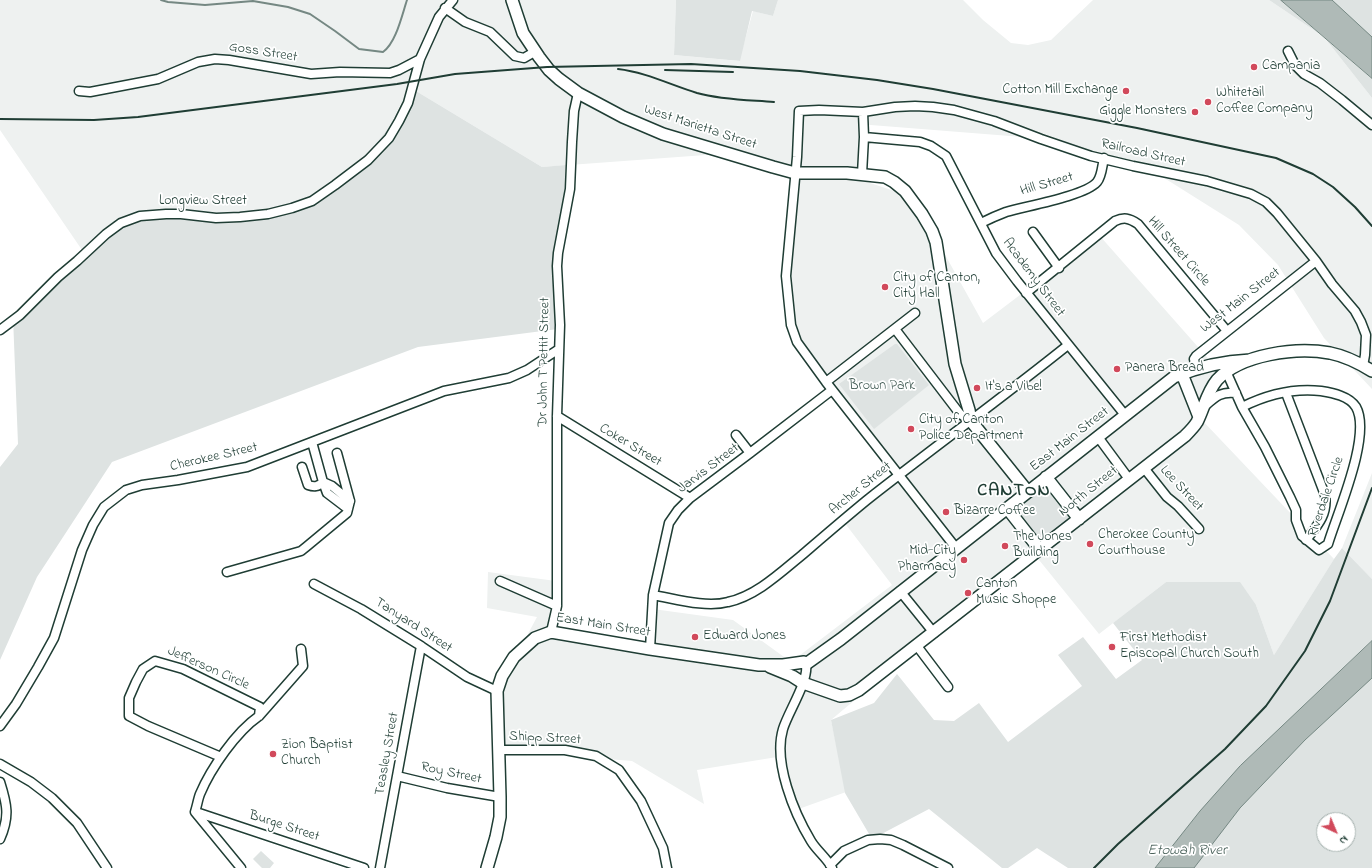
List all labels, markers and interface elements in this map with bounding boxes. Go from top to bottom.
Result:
street label: Goss Street [228,39,298,67]
place label: Campania [1262,59,1320,75]
marker: Campania [1249,62,1259,72]
place label: Cotton Mill Exchange [1002,83,1118,99]
marker: Cotton Mill Exchange [1121,86,1131,96]
place label: Whitetail Coffee Company [1216,86,1313,118]
marker: Whitetail Coffee Company [1203,97,1213,107]
street label: West Marietta Street [642,102,758,154]
place label: Giggle Monsters [1099,104,1187,120]
marker: Giggle Monsters [1190,107,1200,117]
street label: Railroad Street [1099,136,1187,172]
street label: Hill Street [1019,169,1075,201]
street label: Longview Street [159,194,247,210]
street label: Hill Street Circle [1143,214,1213,290]
street label: Academy Street [998,235,1068,321]
street label: West Main Street [1198,265,1284,337]
place label: City of Canton, City Hall [893,271,980,304]
marker: City of Canton, City Hall [880,282,890,292]
street label: Dr John T Pettit Street [535,297,555,427]
place label: Panera Bread [1125,361,1204,377]
marker: Panera Bread [1112,364,1122,374]
park label: Brown Park [849,379,915,395]
place label: It's a Vibe! [985,380,1042,396]
marker: It's a Vibe! [972,383,982,393]
street label: East Main Street [1027,404,1113,476]
place label: City of Canton Police Department [919,413,1023,446]
street label: Coker Street [596,421,664,471]
marker: City of Canton Police Department [906,424,916,434]
street label: Cherokee Street [169,440,259,476]
street label: Jarvis Street [675,440,743,498]
street label: Riverdale Circle [1305,455,1349,539]
street label: Archer Street [826,459,896,519]
street label: North Street [1056,463,1122,521]
street label: Lee Street [1156,463,1206,515]
district label: CANTON [977,481,1051,503]
place label: Bizarre Coffee [954,504,1035,520]
marker: Bizarre Coffee [941,507,951,517]
place label: Cherokee County Courthouse [1098,528,1194,560]
place label: The Jones Building [1013,530,1072,562]
marker: Cherokee County Courthouse [1085,539,1095,549]
marker: The Jones Building [1000,541,1010,551]
place label: Mid-City Pharmacy [898,544,956,576]
marker: Mid-City Pharmacy [959,555,969,565]
place label: Canton Music Shoppe [976,577,1056,610]
marker: Canton Music Shoppe [963,588,973,598]
street label: Tanyard Street [371,595,455,657]
street label: East Main Street [554,610,652,642]
place label: Edward Jones [703,629,786,645]
place label: First Methodist Episcopal Church South [1120,631,1259,664]
marker: Edward Jones [690,632,700,642]
marker: First Methodist Episcopal Church South [1107,642,1117,652]
street label: Jefferson Circle [164,643,252,695]
street label: Teasley Street [372,711,404,797]
street label: Shipp Street [509,729,581,749]
place label: Zion Baptist Church [281,738,353,770]
marker: Zion Baptist Church [268,749,278,759]
street label: Roy Street [419,759,483,789]
street label: Burge Street [247,808,321,846]
north arrow [1316,812,1356,852]
text: N [1335,832,1352,848]
water label: Etowah River [1147,843,1227,861]

